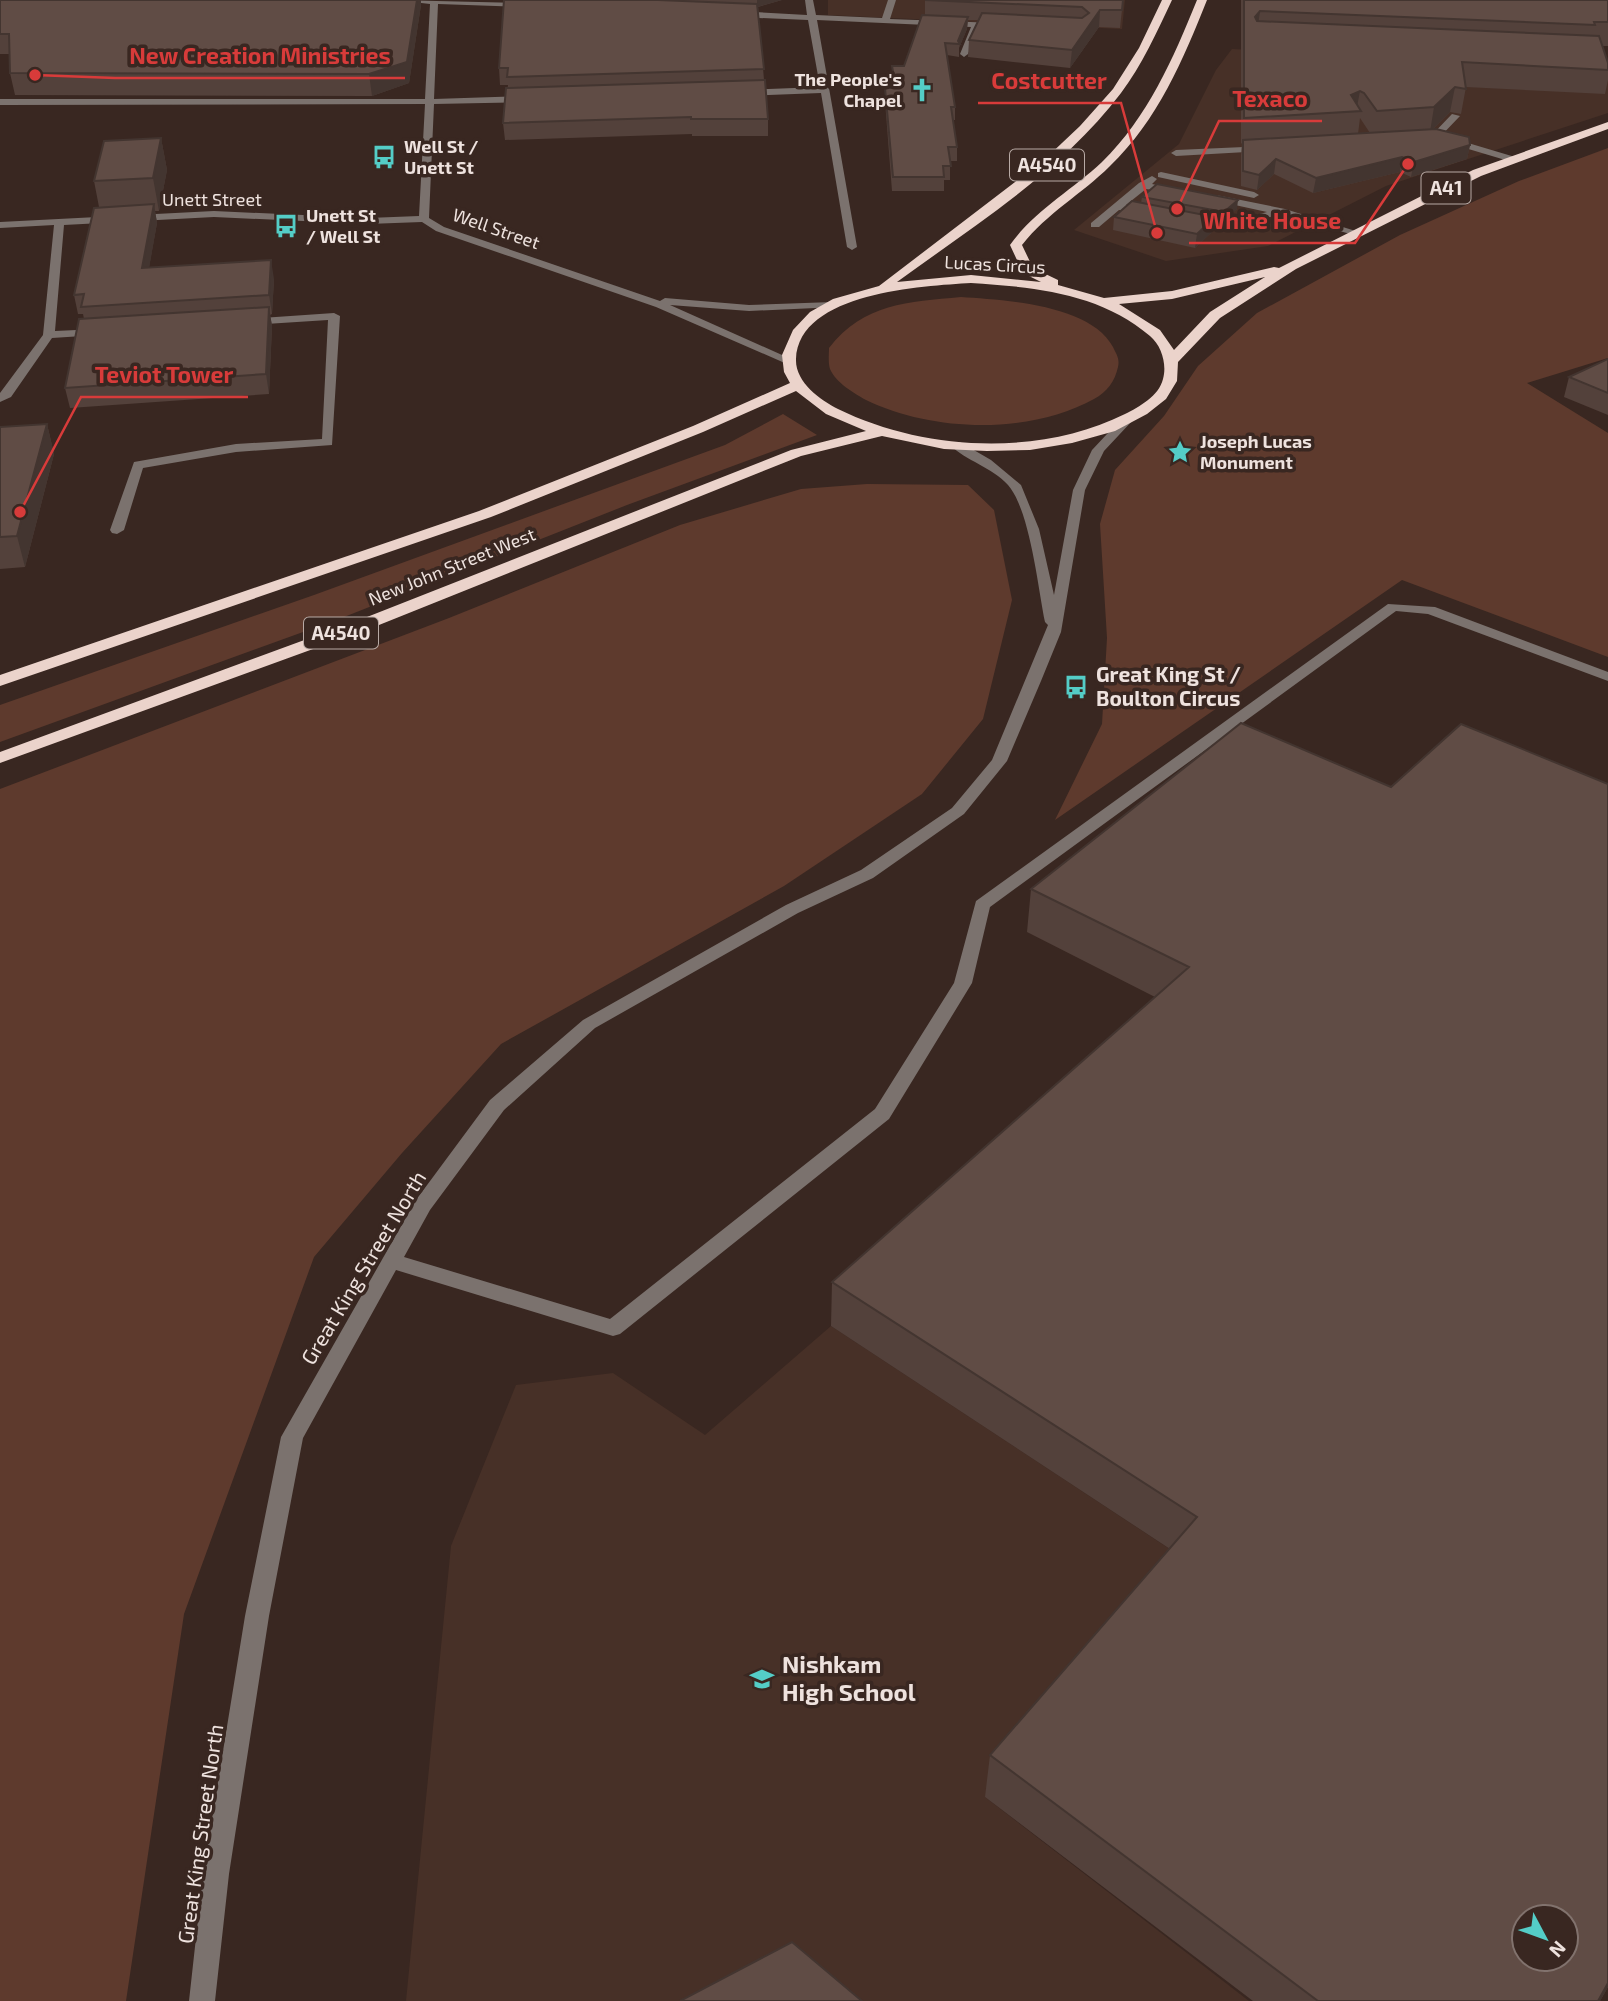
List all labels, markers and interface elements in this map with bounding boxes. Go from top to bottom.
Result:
callout: New Creation Ministries [115,34,405,78]
text: New Creation Ministries [129,41,391,69]
callout: Costcutter [978,59,1121,103]
text: Costcutter [991,66,1107,94]
place label: The People's Chapel [794,68,902,111]
church icon: The People's Chapel [908,76,936,104]
callout: Texaco [1219,77,1322,121]
text: Texaco [1232,84,1308,112]
place label: Well St / Unett St [404,135,478,178]
bus stop icon: Well St / Unett St [370,143,398,171]
road number: A4540 [1010,150,1084,181]
road number: A41 [1422,172,1470,204]
street label: Unett Street [162,188,262,210]
callout: White House [1189,199,1355,243]
street label: Well Street [450,203,543,253]
place label: Unett St / Well St [306,204,381,247]
text: White House [1203,206,1341,234]
bus stop icon: Unett St / Well St [272,212,300,240]
street label: Lucas Circus [944,250,1046,278]
callout: Teviot Tower [81,353,248,397]
text: Teviot Tower [95,360,233,388]
place label: Joseph Lucas Monument [1200,430,1312,473]
place icon: Joseph Lucas Monument [1166,438,1194,466]
street label: New John Street West [365,522,538,610]
road number: A4540 [304,618,378,648]
place label: Great King St / Boulton Circus [1096,661,1241,710]
bus stop icon: Great King St / Boulton Circus [1062,673,1090,701]
street label: Great King Street North [295,1166,430,1369]
place label: Nishkam High School [782,1649,916,1706]
school or university icon: Nishkam High School [748,1665,776,1693]
street label: Great King Street North [172,1722,227,1945]
north arrow [1510,1903,1580,1973]
text: N [1545,1937,1571,1962]

